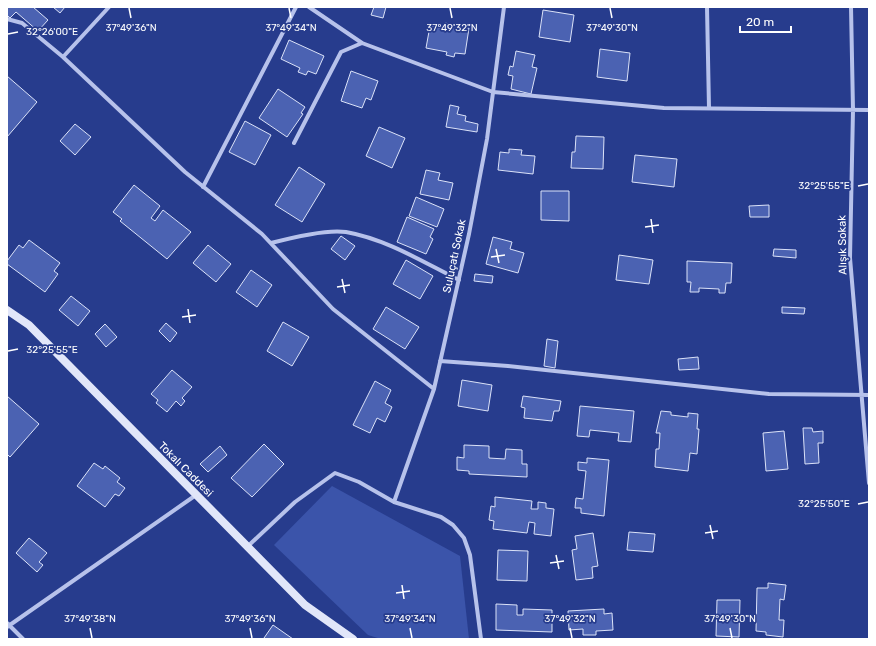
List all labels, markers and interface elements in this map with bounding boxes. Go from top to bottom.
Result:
scale bar [740,8,791,34]
text: 20 m [746,15,774,29]
text: 37°49'36"N [105,22,157,34]
text: 37°49'34"N [265,22,317,34]
text: 37°49'32"N [426,22,478,34]
text: 37°49'30"N [586,22,638,34]
text: 32°26'00"E [26,26,78,38]
text: 32°25'55"E [798,180,850,192]
street label: Alışık Sokak [835,215,850,275]
street label: Suluçatı Sokak [440,218,469,294]
text: 32°25'55"E [26,344,78,356]
street label: Tokalı Caddesi [156,439,216,499]
text: 32°25'50"E [798,498,850,510]
text: 37°49'38"N [64,613,116,625]
text: 37°49'36"N [224,613,276,625]
text: 37°49'34"N [384,613,436,625]
text: 37°49'32"N [544,613,596,625]
text: 37°49'30"N [704,613,756,625]

